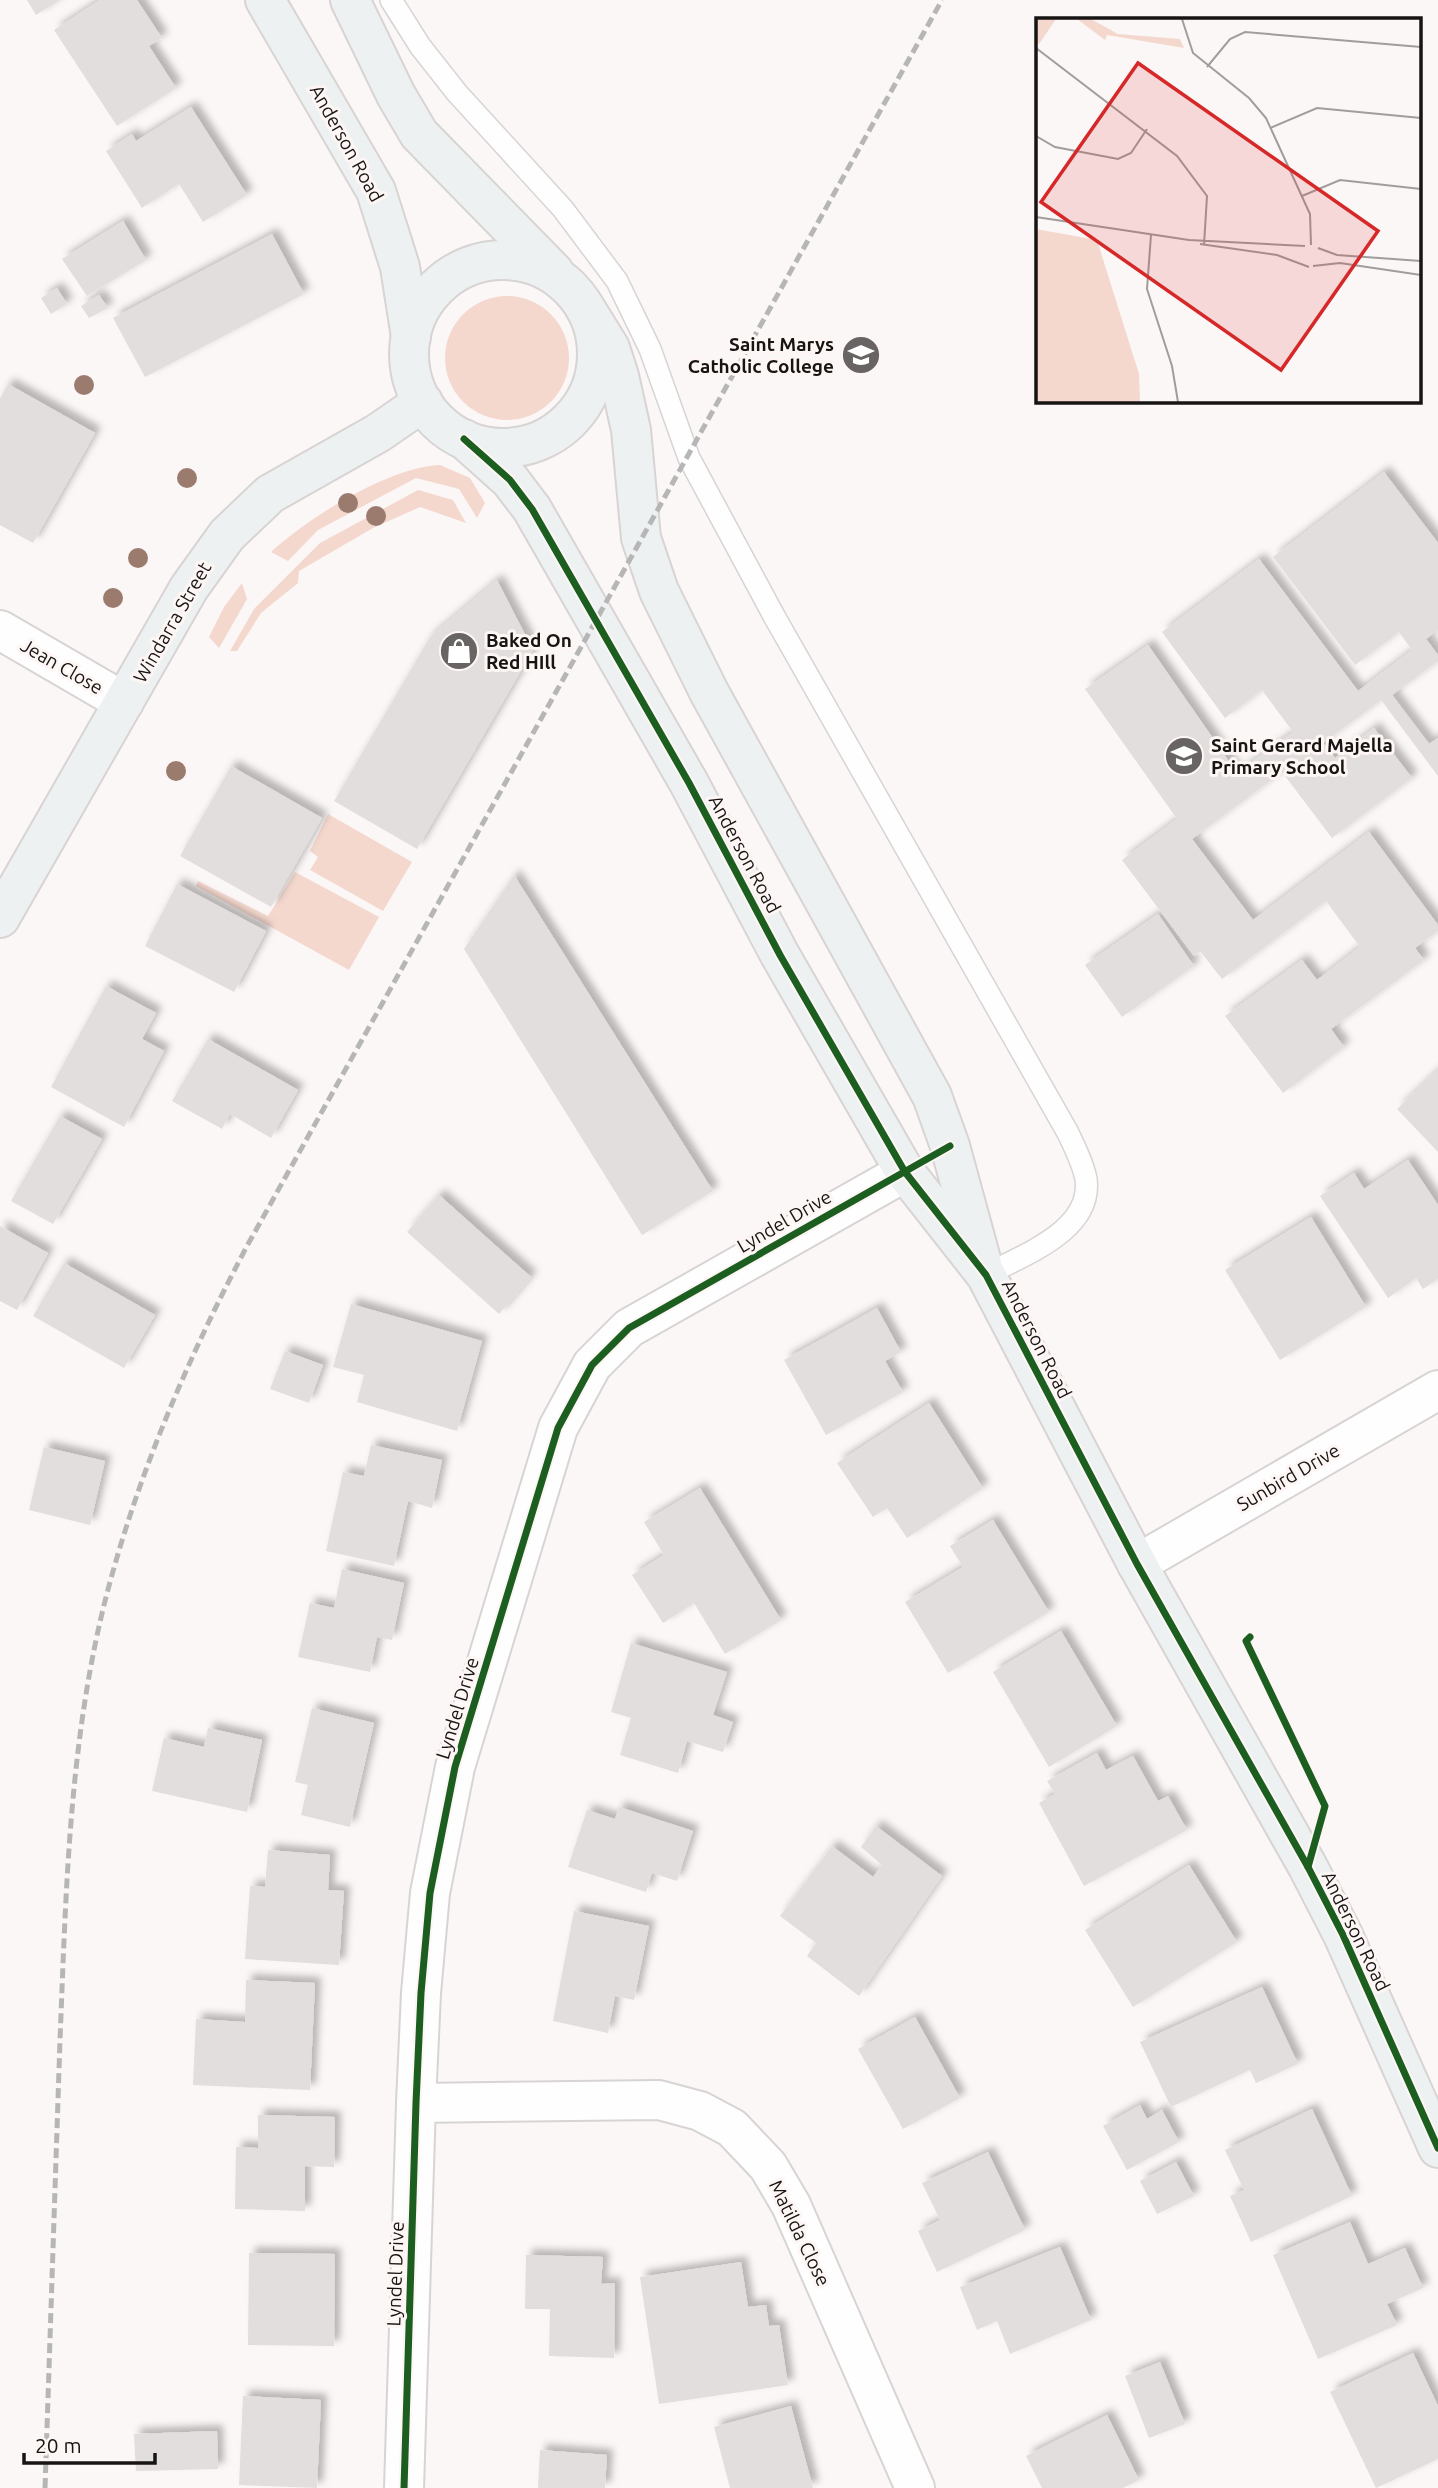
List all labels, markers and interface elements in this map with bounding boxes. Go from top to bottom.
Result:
inset map [1036,18,1420,402]
street label: Anderson Road [306,81,388,205]
place label: Saint Marys Catholic College [688,333,834,377]
school or university icon: Saint Marys Catholic College [840,334,882,376]
street label: Windarra Street [129,557,216,686]
place label: Baked On Red HIll [486,629,572,673]
shop icon: Baked On Red HIll [438,630,480,672]
street label: Jean Close [17,634,107,698]
place label: Saint Gerard Majella Primary School [1211,734,1393,778]
school or university icon: Saint Gerard Majella Primary School [1163,735,1205,777]
street label: Anderson Road [705,791,785,917]
street label: Lyndel Drive [733,1185,835,1257]
street label: Anderson Road [998,1276,1076,1402]
street label: Sunbird Drive [1233,1439,1343,1515]
street label: Lyndel Drive [431,1654,483,1762]
street label: Anderson Road [1318,1868,1394,1994]
street label: Matilda Close [765,2176,835,2290]
street label: Lyndel Drive [382,2221,408,2327]
scale bar [24,2422,156,2466]
text: 20 m [35,2433,82,2457]

